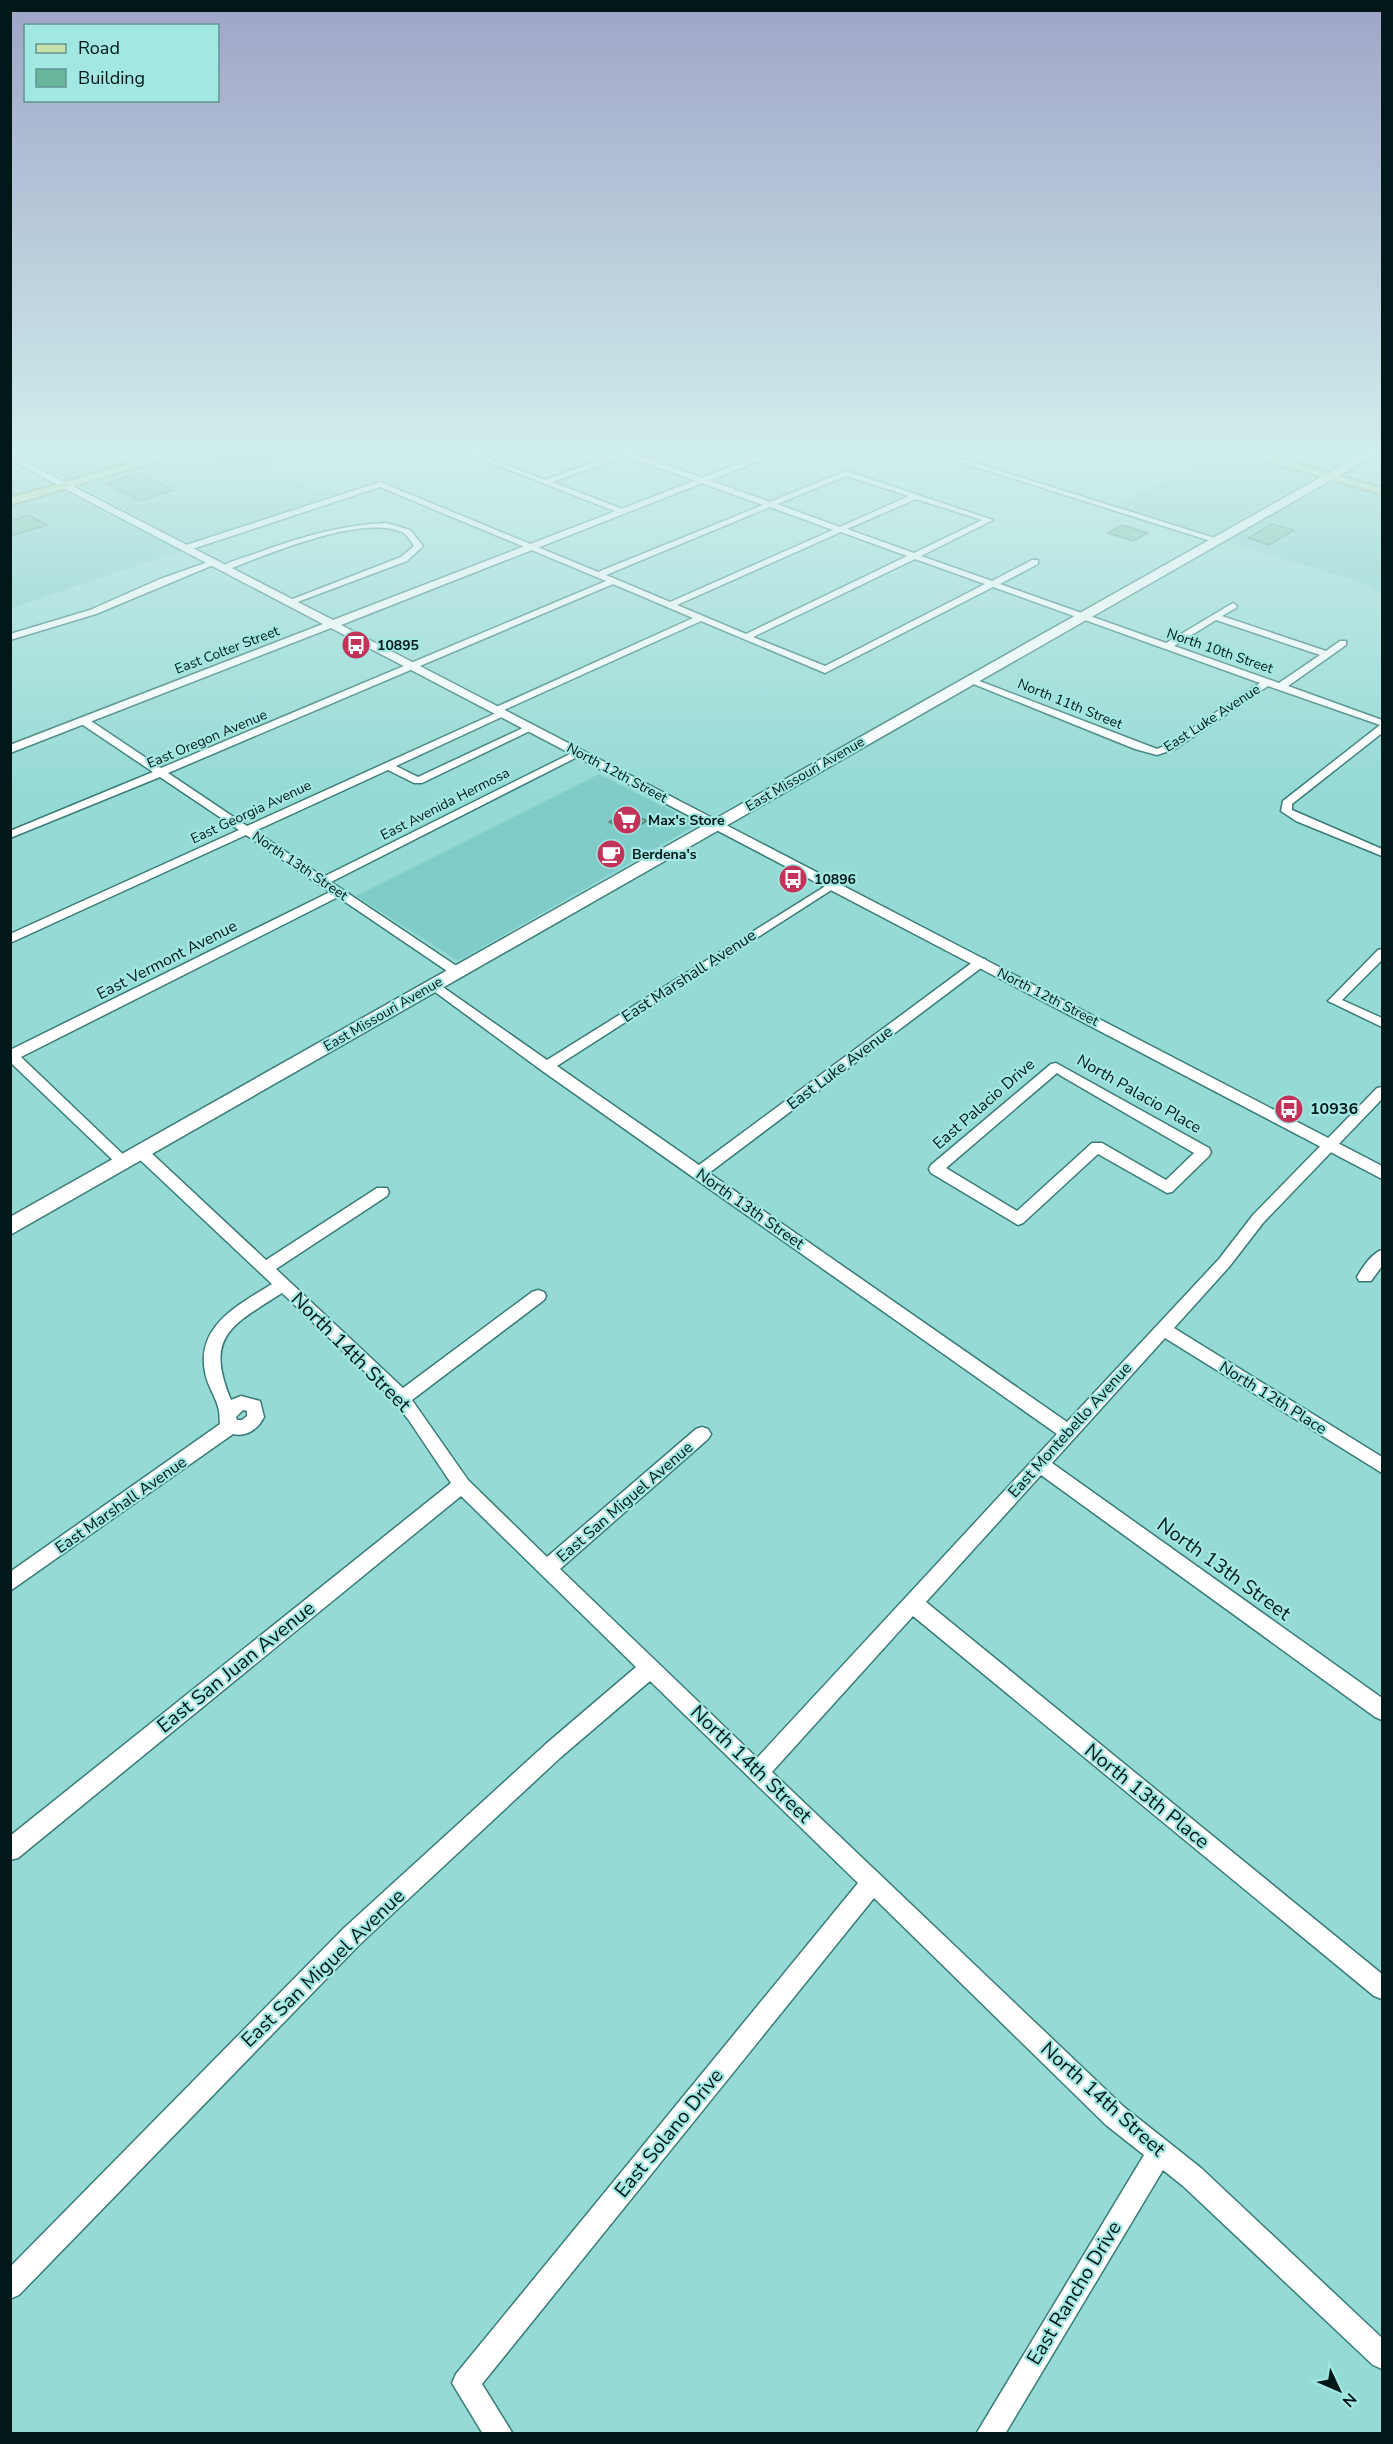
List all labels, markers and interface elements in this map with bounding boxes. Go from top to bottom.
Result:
legend [24,24,219,102]
text: Road [78,36,120,60]
text: Building [78,66,145,90]
street label: East Colter Street [172,621,282,679]
street label: North 10th Street [1164,624,1276,678]
bus stop icon: 10895 [340,629,372,661]
place label: 10895 [377,636,419,655]
street label: North 11th Street [1015,674,1125,734]
street label: East Luke Avenue [1160,680,1264,756]
street label: East Oregon Avenue [144,705,270,773]
street label: East Missouri Avenue [742,732,868,816]
street label: North 12th Street [563,738,671,808]
street label: East Avenida Hermosa [377,763,513,845]
street label: East Georgia Avenue [188,776,314,848]
supermarket icon: Max's Store [611,804,643,836]
place label: Max's Store [648,811,725,830]
street label: North 13th Street [248,827,352,905]
cafe icon: Berdena's [595,838,627,870]
place label: Berdena's [632,845,697,864]
bus stop icon: 10896 [777,863,809,895]
place label: 10896 [814,870,856,889]
street label: East Vermont Avenue [93,915,241,1005]
street label: East Marshall Avenue [618,924,760,1028]
street label: North 12th Street [994,963,1102,1031]
street label: East Missouri Avenue [320,972,446,1056]
street label: East Luke Avenue [783,1021,897,1115]
street label: North Palacio Place [1073,1049,1205,1139]
street label: East Palacio Drive [928,1054,1040,1154]
bus stop icon: 10936 [1273,1093,1305,1125]
place label: 10936 [1310,1098,1358,1120]
street label: North 13th Street [692,1163,809,1255]
street label: North 14th Street [285,1286,418,1419]
street label: North 12th Place [1215,1356,1331,1440]
street label: East Montebello Avenue [1003,1357,1137,1503]
street label: East San Miguel Avenue [552,1437,698,1567]
street label: East Marshall Avenue [51,1451,191,1559]
street label: North 13th Street [1152,1511,1297,1627]
street label: East San Juan Avenue [151,1595,321,1739]
street label: North 14th Street [684,1699,818,1830]
street label: North 13th Place [1079,1737,1215,1855]
street label: East San Miguel Avenue [235,1883,411,2053]
street label: North 14th Street [1035,2036,1172,2163]
street label: East Solano Drive [609,2063,729,2203]
street label: East Rancho Drive [1020,2216,1128,2370]
north arrow [1309,2360,1369,2420]
text: N [1337,2388,1361,2412]

